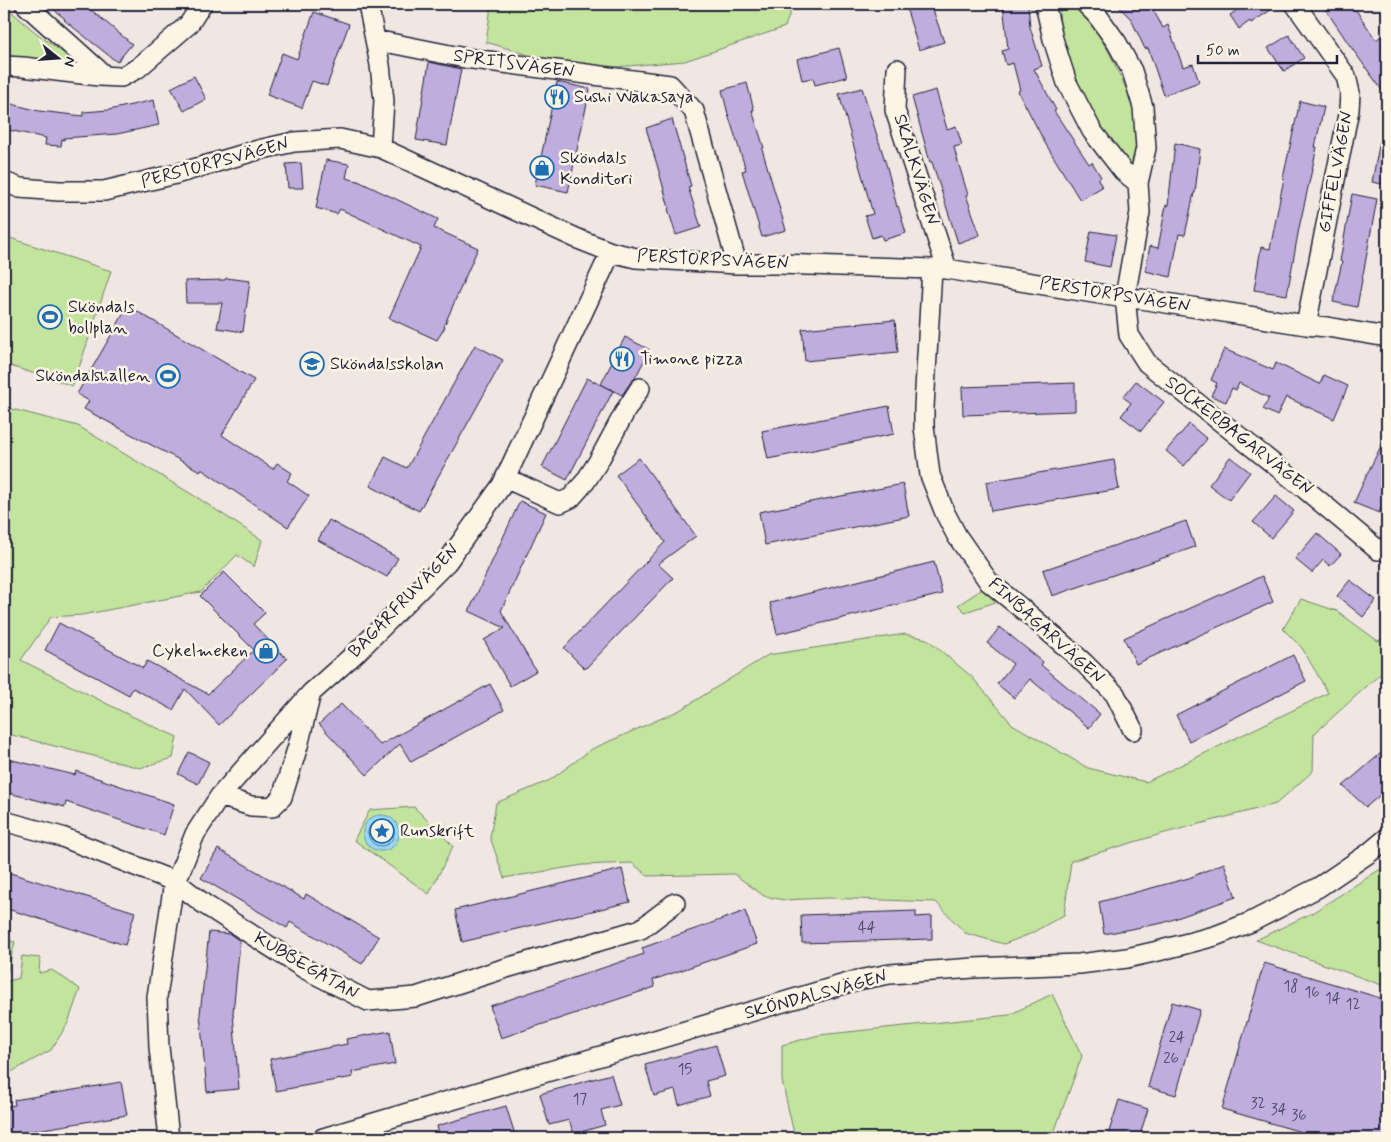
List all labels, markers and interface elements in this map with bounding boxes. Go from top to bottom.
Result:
north arrow [32,32,82,82]
scale bar [1198,32,1337,64]
text: 50 m [1206,41,1240,61]
street label: SPRITSVÄGEN [452,44,576,84]
text: N [60,54,79,69]
restaurant icon: Sushi Wakasaya [544,84,570,110]
place label: Sushi Wakasaya [574,85,694,109]
street label: GIFFELVÄGEN [1312,109,1360,235]
street label: SKALKVÄGEN [888,111,944,229]
street label: PERSTORPSVÄGEN [138,132,292,194]
place label: Sköndals Konditori [560,146,632,191]
shop icon: Sköndals Konditori [529,155,555,181]
street label: PERSTORPSVÄGEN [636,244,790,276]
street label: PERSTORPSVÄGEN [1038,271,1192,319]
place label: Sköndals bollplan [68,295,135,340]
sports icon: Sköndals bollplan [37,304,63,330]
restaurant icon: Timone pizza [609,346,635,372]
place label: Timone pizza [640,347,743,371]
school or university icon: Sköndalsskolan [299,351,325,377]
place label: Sköndalsskolan [330,352,444,376]
sports icon: Sköndalshallen [155,363,181,389]
place label: Sköndalshallen [35,364,150,388]
street label: SOCKERBAGARVÄGEN [1160,371,1318,501]
street label: BAGARFRUVÄGEN [343,539,465,663]
street label: FINBAGARVÄGEN [983,572,1109,690]
shop icon: Cykelmeken [253,638,279,664]
place label: Cykelmeken [152,639,248,663]
place icon: Runskrift [369,818,395,844]
place label: Runskrift [400,819,475,843]
house number: 44 [858,918,876,938]
street label: KUBBEGATAN [249,926,363,1006]
street label: SKÖNDALSVÄGEN [742,964,890,1026]
house number: 18 [1284,977,1298,997]
house number: 16 [1304,983,1320,1003]
house number: 14 [1325,989,1341,1009]
house number: 12 [1346,995,1360,1015]
house number: 24 [1169,1028,1185,1048]
house number: 26 [1163,1049,1179,1069]
house number: 15 [678,1060,692,1080]
house number: 17 [573,1090,588,1110]
house number: 32 [1251,1094,1265,1114]
house number: 34 [1271,1100,1287,1120]
house number: 36 [1291,1106,1307,1126]

